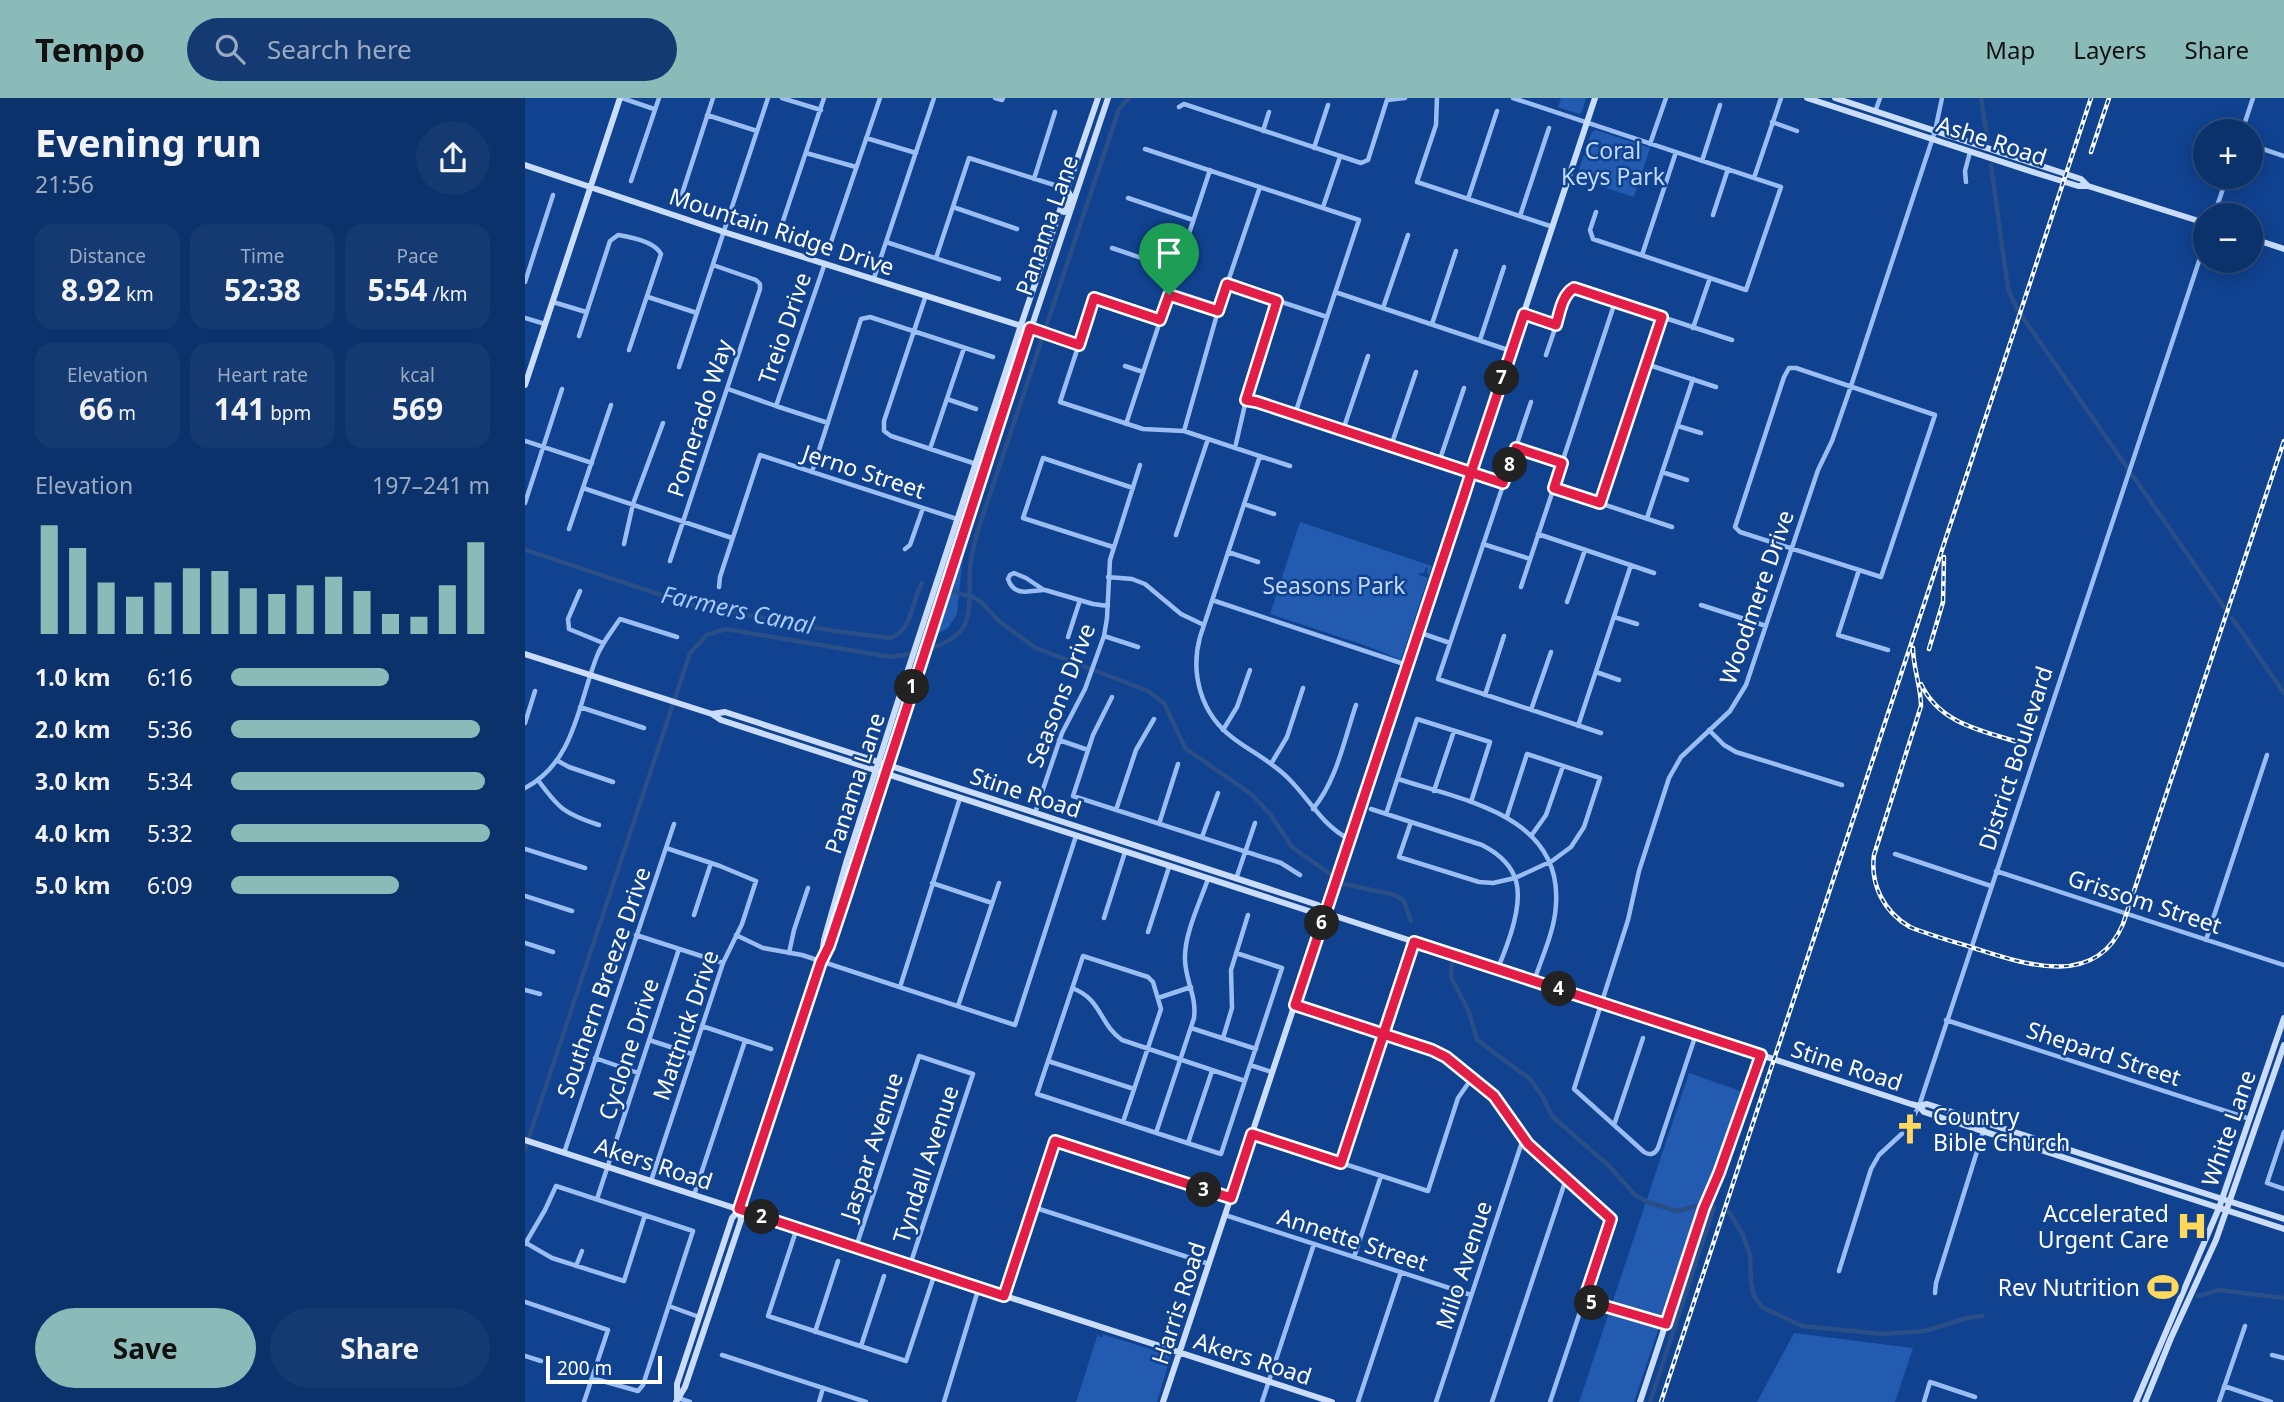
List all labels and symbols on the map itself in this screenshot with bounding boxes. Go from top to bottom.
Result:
street label: Ashe Road [1933,107,2051,173]
park label: Coral Keys Park [1561,134,1666,192]
street label: Panama Lane [1007,151,1085,299]
street label: Mountain Ridge Drive [665,179,899,283]
pin [1139,223,1199,295]
street label: Treio Drive [750,268,818,388]
street label: Pomerado Way [658,335,740,501]
pin: 7 [1485,360,1520,396]
street label: Jerno Street [797,436,929,506]
pin: 8 [1493,448,1527,482]
street label: Woodmere Drive [1711,506,1801,688]
park label: Seasons Park [1262,569,1406,601]
water label: Farmers Canal [659,577,818,641]
street label: Seasons Drive [1018,619,1102,771]
street label: District Boulevard [1970,662,2060,854]
pin: 1 [895,670,929,704]
street label: Panama Lane [816,708,892,858]
street label: Stine Road [966,759,1086,825]
street label: Grissom Street [2064,861,2226,941]
street label: Southern Breeze Drive [548,862,658,1102]
pin: 6 [1305,906,1339,940]
street label: Mattnick Drive [644,946,726,1104]
pin: 4 [1541,972,1577,1006]
street label: Cyclone Drive [590,974,666,1124]
street label: Shepard Street [2023,1013,2185,1093]
street label: Stine Road [1787,1032,1907,1098]
street label: White Lane [2193,1066,2263,1190]
street label: Jaspar Avenue [831,1068,910,1226]
street label: Tyndall Avenue [884,1081,966,1247]
place label: Country Bible Church [1933,1100,2070,1158]
church icon: Country Bible Church [1893,1112,1927,1146]
street label: Akers Road [591,1129,717,1197]
pin: 3 [1187,1172,1221,1208]
street label: Milo Avenue [1427,1197,1499,1333]
place label: Accelerated Urgent Care [2038,1197,2169,1255]
pin: 2 [744,1200,779,1234]
street label: Annette Street [1274,1200,1432,1278]
hospital icon: Accelerated Urgent Care [2175,1209,2209,1243]
street label: Harris Road [1143,1238,1213,1368]
sports icon: Rev Nutrition [2146,1270,2180,1304]
place label: Rev Nutrition [1998,1271,2140,1303]
pin: 5 [1575,1286,1609,1320]
street label: Akers Road [1190,1324,1316,1392]
scale bar [546,1353,661,1385]

